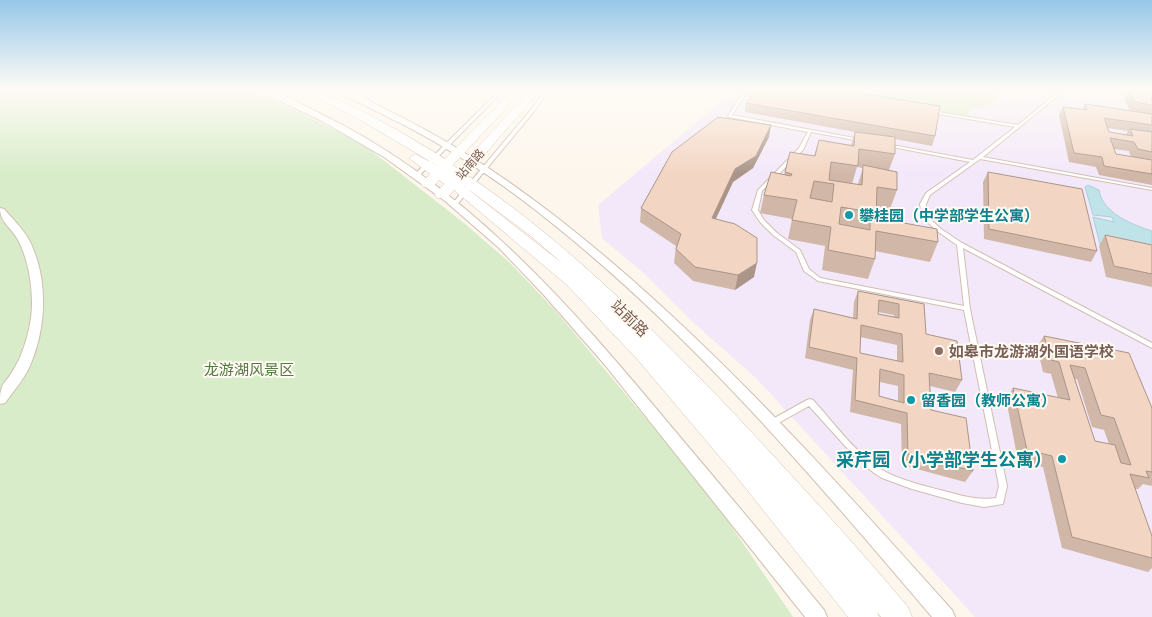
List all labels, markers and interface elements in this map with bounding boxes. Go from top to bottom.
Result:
street label: 站南路 [453,146,487,182]
place label: 攀桂园（中学部学生公寓） [859,207,1039,224]
marker: 攀桂园（中学部学生公寓） [843,209,855,221]
street label: 站前路 [608,296,652,340]
place label: 如皋市龙游湖外国语学校 [949,343,1114,360]
marker: 如皋市龙游湖外国语学校 [933,345,945,357]
park label: 龙游湖风景区 [204,361,294,378]
place label: 留香园（教师公寓） [921,392,1056,409]
marker: 留香园（教师公寓） [905,394,917,406]
place label: 采芹园（小学部学生公寓） [836,449,1052,469]
marker: 采芹园（小学部学生公寓） [1056,453,1068,465]

